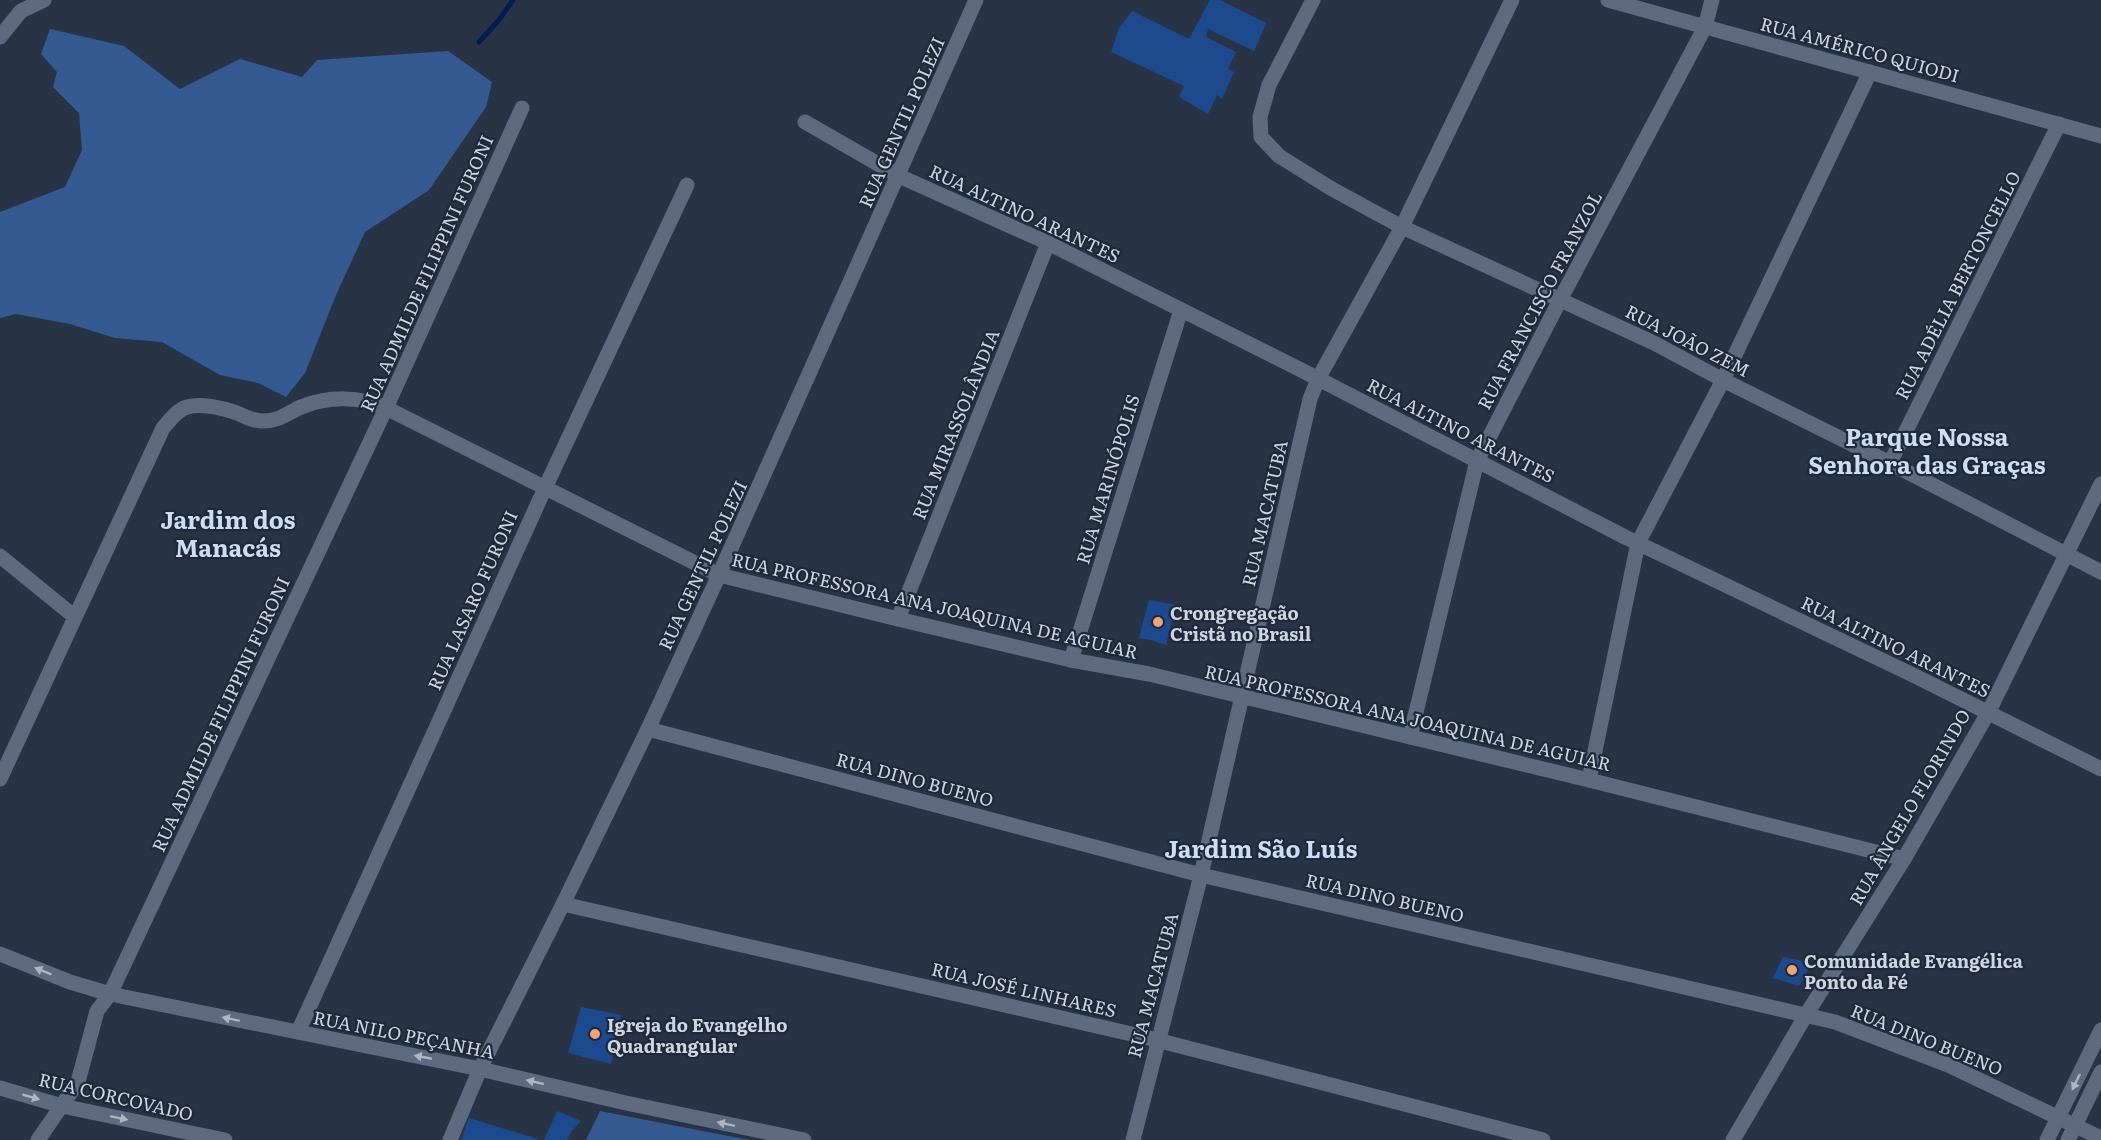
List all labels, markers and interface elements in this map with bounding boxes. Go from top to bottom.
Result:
street label: RUA AMÉRICO QUIODI [1757,9,1963,89]
street label: RUA GENTIL POLEZI [851,32,951,212]
street label: RUA ADMILDE FILIPPINI FURONI [353,130,499,416]
street label: RUA ALTINO ARANTES [925,157,1125,269]
street label: RUA ADÉLIA BERTONCELLO [1888,166,2026,404]
street label: RUA FRANCISCO FRANZOL [1470,186,1608,414]
street label: RUA JOÃO ZEM [1621,297,1755,383]
street label: RUA MIRASSOLÂNDIA [904,325,1006,523]
street label: RUA ALTINO ARANTES [1362,371,1560,489]
street label: RUA MARINÓPOLIS [1068,391,1146,567]
district label: Parque Nossa Senhora das Graças [1808,418,2046,481]
street label: RUA MACATUBA [1234,437,1294,589]
street label: RUA GENTIL POLEZI [651,476,753,654]
district label: Jardim dos Manacás [160,501,296,564]
street label: RUA LASARO FURONI [420,506,524,694]
street label: RUA PROFESSORA ANA JOAQUINA DE AGUIAR [729,545,1141,665]
street label: RUA ADMILDE FILIPPINI FURONI [144,572,296,856]
street label: RUA ALTINO ARANTES [1797,588,1995,704]
place label: Crongregação Cristã no Brasil [1170,599,1312,647]
marker: Crongregação Cristã no Brasil [1151,615,1165,629]
street label: RUA PROFESSORA ANA JOAQUINA DE AGUIAR [1202,657,1614,777]
street label: RUA ÂNGELO FLORINDO [1842,704,1976,910]
street label: RUA DINO BUENO [833,745,997,813]
district label: Jardim São Luís [1165,830,1357,865]
street label: RUA DINO BUENO [1303,866,1467,928]
street label: RUA MACATUBA [1120,909,1184,1061]
place label: Comunidade Evangélica Ponto da Fé [1804,947,2024,995]
street label: RUA JOSÉ LINHARES [929,955,1119,1023]
marker: Comunidade Evangélica Ponto da Fé [1785,963,1799,977]
one-way arrow [34,966,52,975]
street label: RUA DINO BUENO [1847,996,2007,1082]
street label: RUA NILO PEÇANHA [311,1003,497,1065]
place label: Igreja do Evangelho Quadrangular [607,1011,787,1059]
one-way arrow [222,1014,241,1023]
marker: Igreja do Evangelho Quadrangular [588,1027,602,1041]
one-way arrow [413,1052,432,1061]
street label: RUA CORCOVADO [36,1065,196,1127]
one-way arrow [2071,1074,2080,1091]
one-way arrow [526,1076,545,1086]
one-way arrow [22,1093,40,1102]
one-way arrow [110,1114,129,1123]
one-way arrow [716,1119,735,1128]

